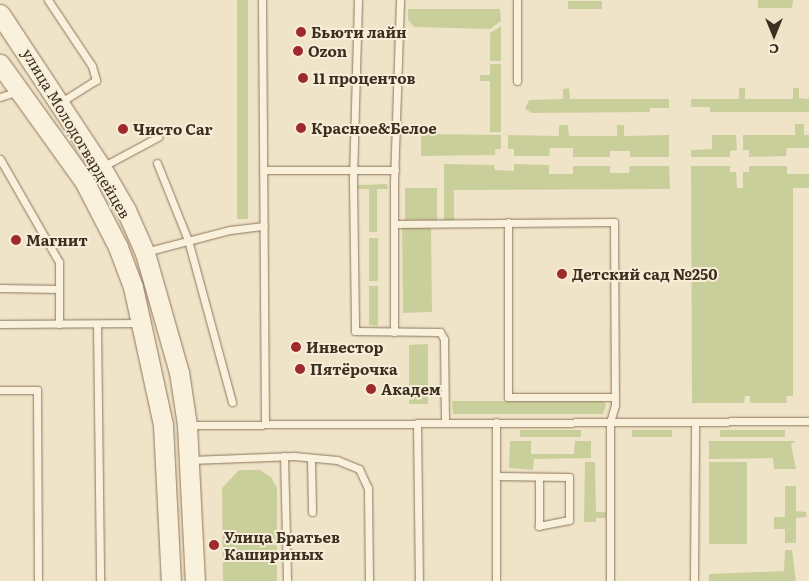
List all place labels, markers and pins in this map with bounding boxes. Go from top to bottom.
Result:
place label: Бьюти лайн [311,23,407,41]
marker: Бьюти лайн [295,26,307,38]
place label: Ozon [308,42,347,60]
marker: Ozon [292,45,304,57]
place label: 11 процентов [313,69,416,87]
marker: 11 процентов [297,72,309,84]
place label: Красное&Белое [311,119,437,137]
place label: Чисто Car [133,120,213,138]
marker: Красное&Белое [295,122,307,134]
marker: Чисто Car [117,123,129,135]
place label: Магнит [26,231,88,249]
marker: Магнит [10,234,22,246]
place label: Детский сад №250 [572,265,717,283]
marker: Детский сад №250 [556,268,568,280]
place label: Инвестор [306,338,383,356]
marker: Инвестор [290,341,302,353]
place label: Пятёрочка [310,360,398,378]
marker: Пятёрочка [294,363,306,375]
place label: Академ [381,380,441,398]
marker: Академ [365,383,377,395]
place label: Улица Братьев Кашириных [224,527,340,562]
marker: Улица Братьев Кашириных [208,539,220,551]

